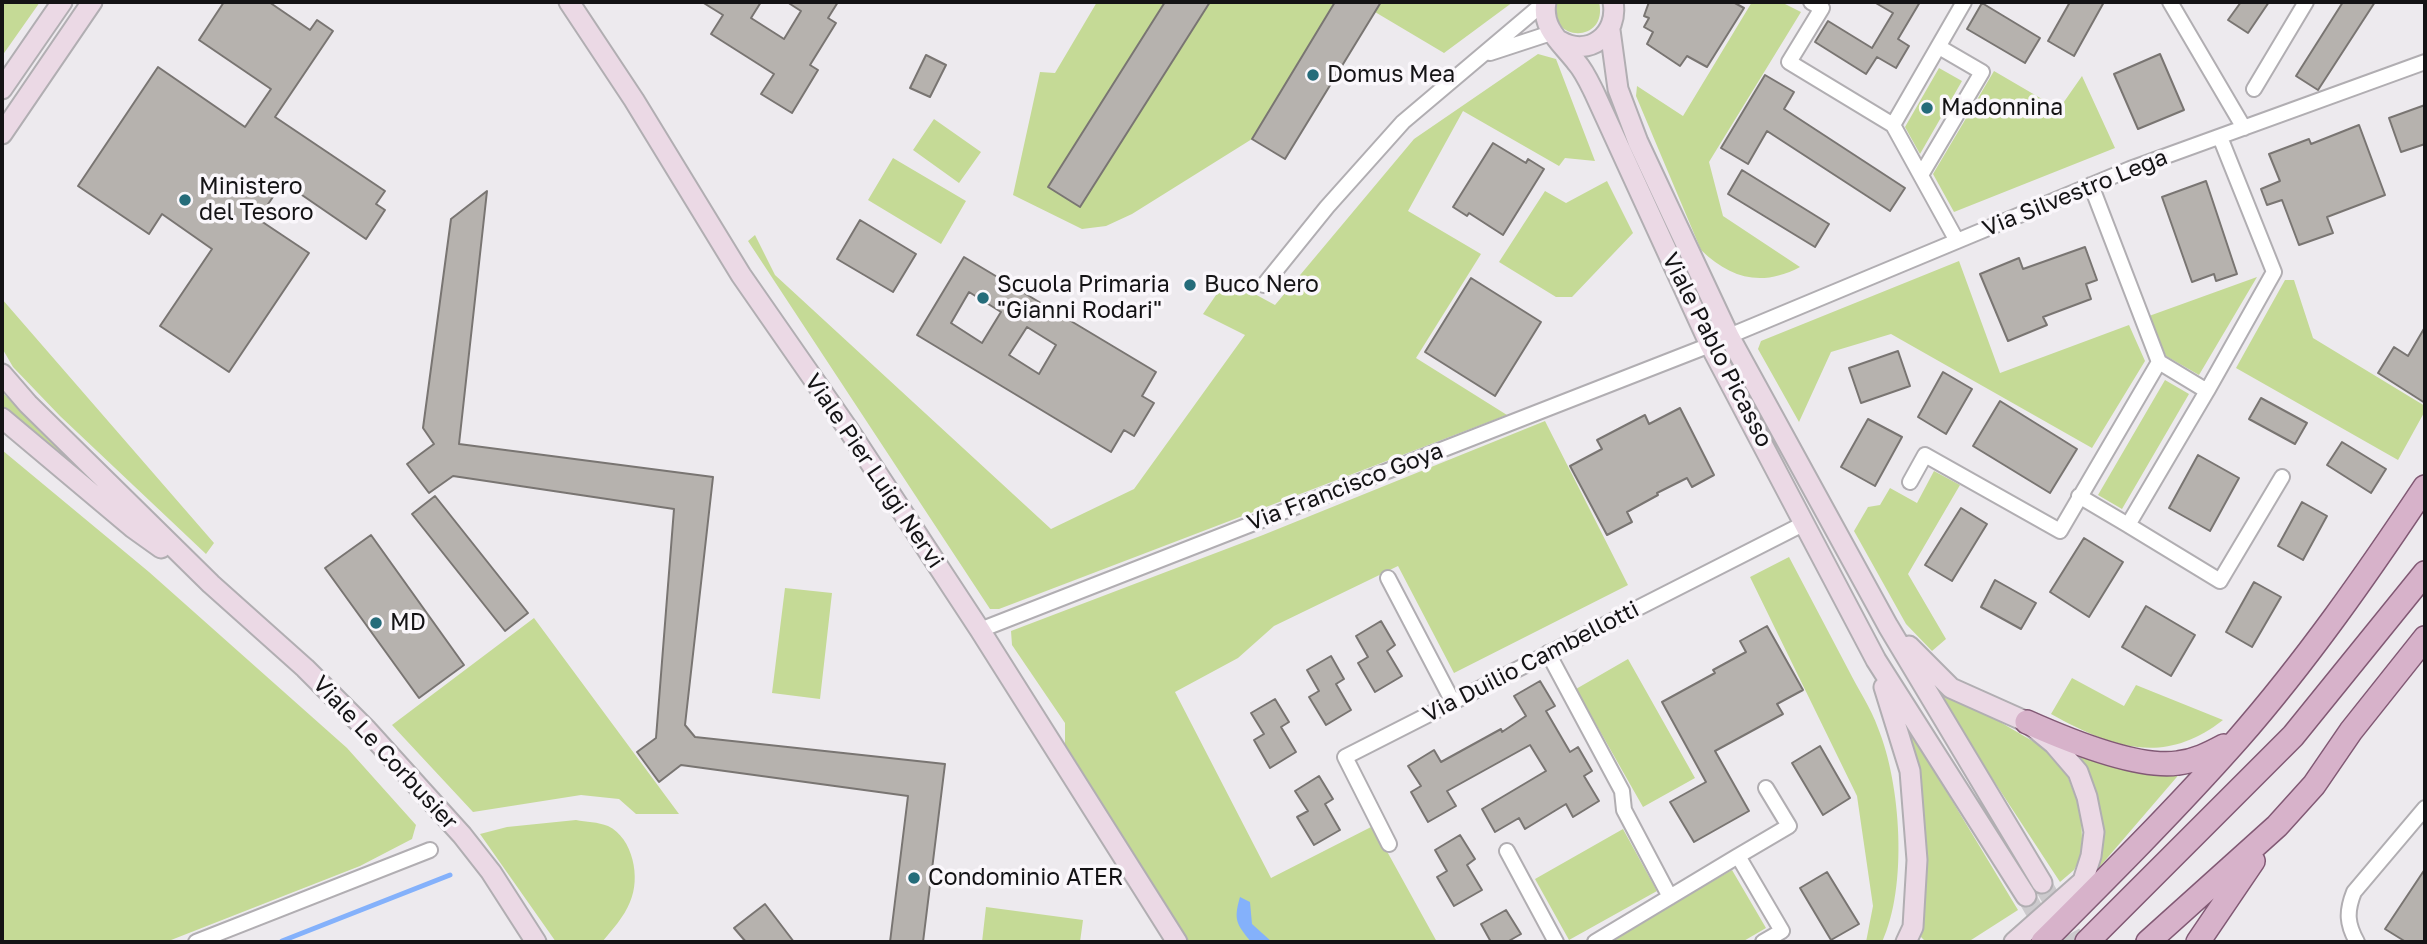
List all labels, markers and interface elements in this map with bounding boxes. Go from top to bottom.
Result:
place label: Domus Mea [1327,61,1455,89]
marker: Domus Mea [1305,67,1321,83]
place label: Madonnina [1941,94,2063,122]
marker: Madonnina [1919,100,1935,116]
street label: Via Silvestro Lega [1979,143,2171,243]
place label: Ministero del Tesoro [199,173,314,227]
marker: Ministero del Tesoro [177,192,193,208]
street label: Viale Pablo Picasso [1656,248,1778,452]
place label: Scuola Primaria "Gianni Rodari" [997,271,1170,325]
place label: Buco Nero [1204,271,1319,299]
marker: Buco Nero [1182,277,1198,293]
marker: Scuola Primaria "Gianni Rodari" [975,290,991,306]
street label: Viale Pier Luigi Nervi [799,369,949,573]
street label: Via Francisco Goya [1243,437,1447,537]
street label: Via Duilio Cambellotti [1418,596,1644,728]
place label: MD [390,609,426,637]
marker: MD [368,615,384,631]
street label: Viale Le Corbusier [307,670,463,836]
place label: Condominio ATER [928,864,1123,892]
marker: Condominio ATER [906,870,922,886]

